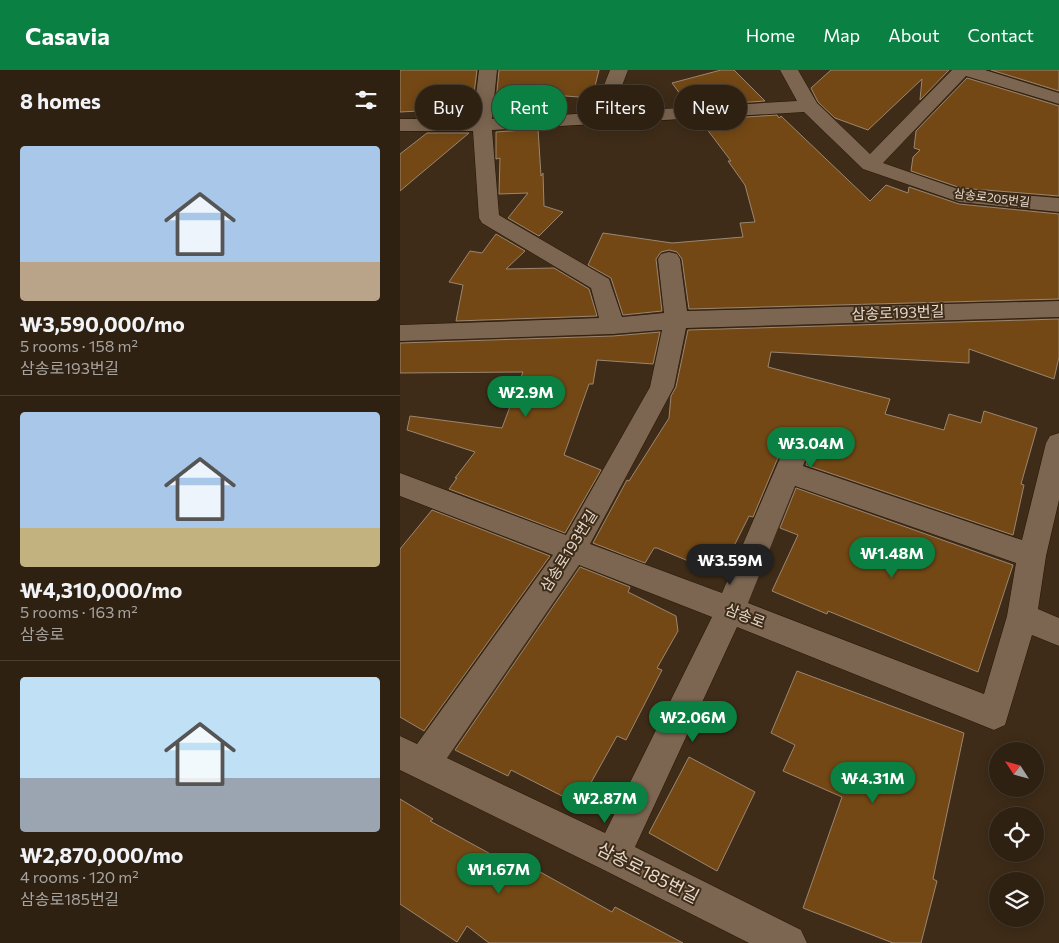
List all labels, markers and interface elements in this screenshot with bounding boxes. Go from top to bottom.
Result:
text: Casavia [25,21,110,50]
text: Home [746,24,795,46]
text: Map [823,24,860,46]
text: About [888,24,940,46]
text: Contact [968,24,1034,46]
chip: Buy [415,85,482,130]
chip: Rent [492,85,567,130]
chip: Filters [577,85,664,130]
chip: New [674,85,747,130]
icon: filters [352,86,380,114]
text: 8 homes [20,88,101,113]
icon: home [155,179,245,269]
street label: 삼송로205번길 [953,185,1031,209]
street label: 삼송로193번길 [851,301,945,323]
text: ₩3,590,000/mo [20,311,185,336]
text: 5 rooms · 158 m² [20,336,138,355]
text: 삼송로193번길 [20,358,119,377]
pin: ₩2.9M [491,376,561,418]
text: ₩2.9M [498,382,554,401]
pin: ₩3.04M [770,426,852,469]
text: ₩3.04M [778,433,844,452]
icon: home [155,444,245,534]
street label: 삼송로193번길 [536,506,600,595]
pin: ₩1.48M [851,536,933,579]
text: ₩1.48M [860,543,924,562]
pin: ₩3.59M [689,544,771,586]
text: ₩3.59M [697,550,763,569]
text: ₩4,310,000/mo [20,577,182,602]
street label: 삼송로 [723,599,768,631]
text: 5 rooms · 163 m² [20,602,138,621]
text: 삼송로 [20,624,64,643]
pin: ₩2.06M [652,700,734,743]
text: ₩2.06M [660,707,726,726]
icon: home [155,709,245,799]
north arrow [989,742,1044,798]
map controls [989,742,1044,927]
pin: ₩4.31M [832,762,914,804]
text: ₩4.31M [841,768,905,787]
pin: ₩2.87M [564,782,646,824]
text: ₩2.87M [573,788,637,807]
button: locate [989,807,1044,862]
street label: 삼송로185번길 [594,837,703,907]
text: ₩2,870,000/mo [20,842,183,867]
pin: ₩1.67M [458,852,540,895]
text: ₩1.67M [468,859,530,878]
text: 4 rooms · 120 m² [20,867,139,886]
button: layers [989,872,1044,927]
text: 삼송로185번길 [20,889,119,908]

